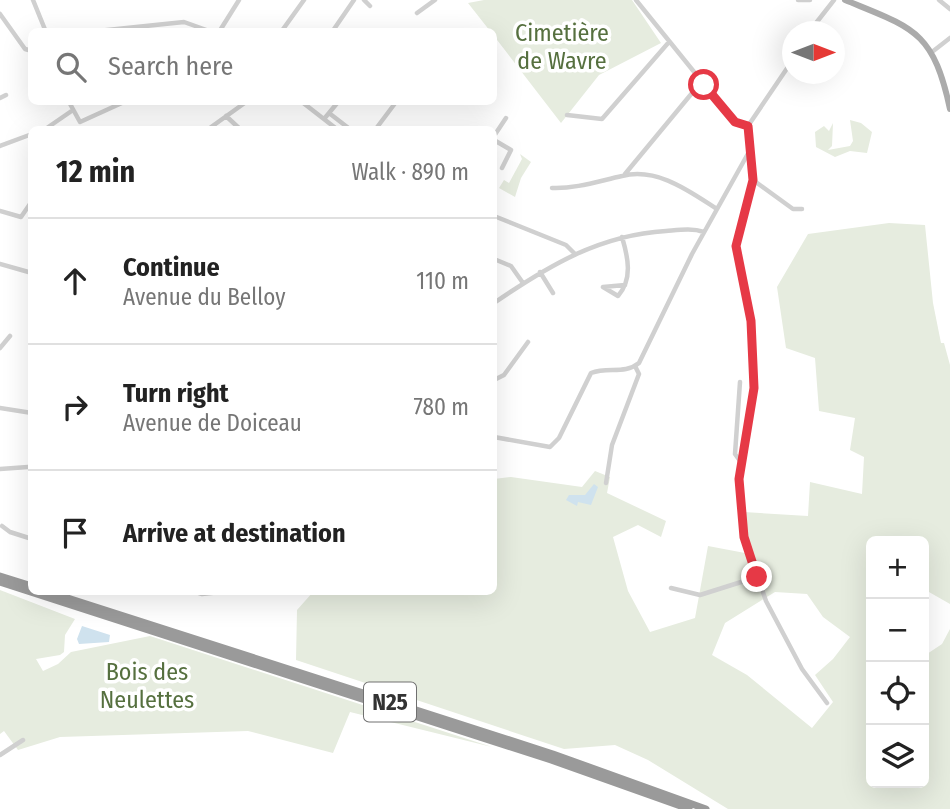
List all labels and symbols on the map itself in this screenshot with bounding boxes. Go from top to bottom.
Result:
park label: Cimetière de Wavre [515,19,609,75]
north arrow [782,21,845,84]
route start [688,69,719,100]
route end [741,561,772,592]
park label: Bois des Neulettes [100,658,194,714]
road number: N25 [364,682,416,722]

